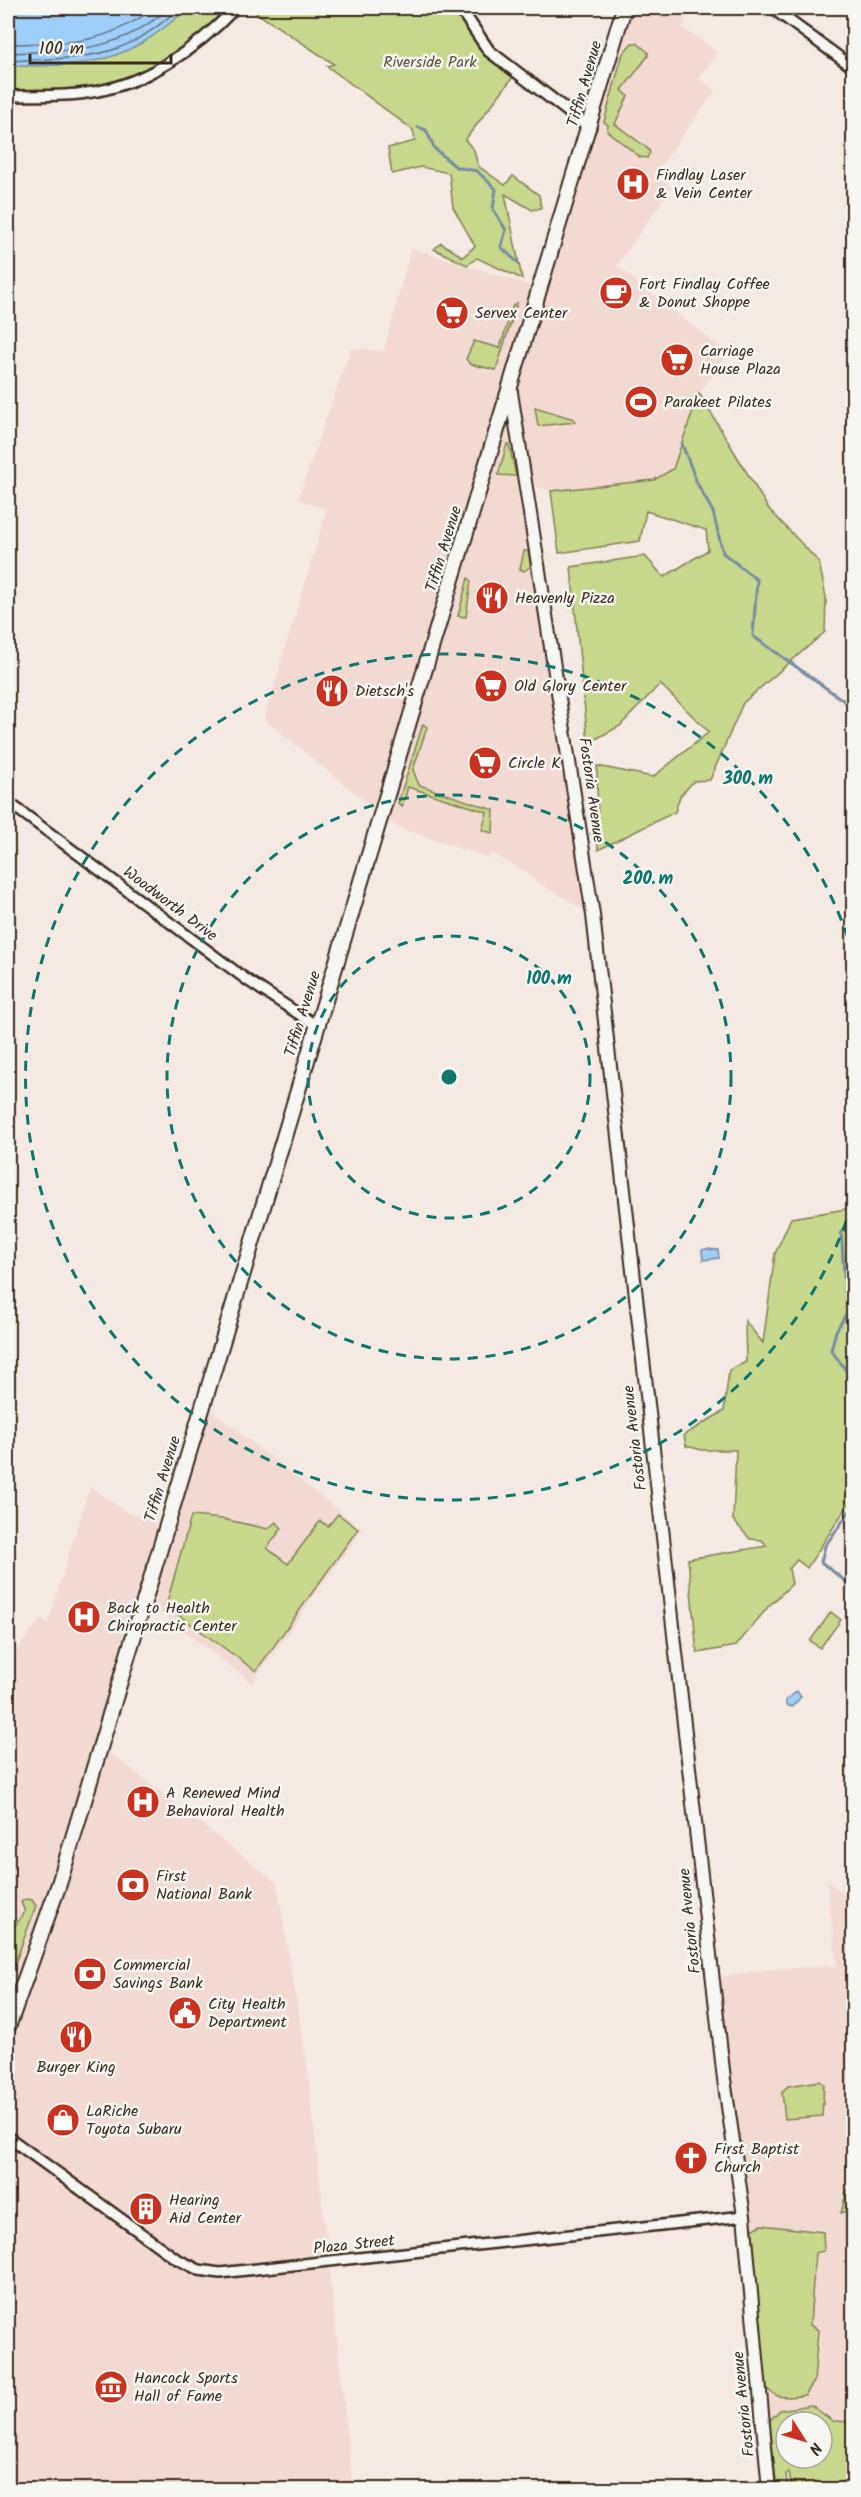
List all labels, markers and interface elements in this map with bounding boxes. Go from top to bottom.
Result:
scale bar [30,27,171,65]
text: 100 m [39,35,84,64]
street label: Tiffin Avenue [561,38,609,130]
park label: Riverside Park [383,50,477,75]
place label: Findlay Laser & Vein Center [656,163,754,206]
hospital icon: Findlay Laser & Vein Center [615,166,651,202]
place label: Fort Findlay Coffee & Donut Shoppe [639,272,770,315]
cafe icon: Fort Findlay Coffee & Donut Shoppe [598,275,634,311]
supermarket icon: Servex Center [434,295,470,331]
place label: Servex Center [475,301,569,326]
place label: Carriage House Plaza [700,339,781,382]
supermarket icon: Carriage House Plaza [659,342,695,378]
sports icon: Parakeet Pilates [623,384,659,420]
place label: Parakeet Pilates [664,390,772,415]
street label: Tiffin Avenue [419,503,469,595]
restaurant icon: Heavenly Pizza [474,580,510,616]
place label: Heavenly Pizza [515,586,615,611]
supermarket icon: Old Glory Center [473,668,509,704]
restaurant icon: Dietsch's [314,673,350,709]
place label: Old Glory Center [514,674,628,699]
place label: Dietsch's [355,679,414,704]
street label: Fostoria Avenue [571,736,611,844]
supermarket icon: Circle K [467,745,503,781]
place label: Circle K [508,751,561,776]
text: 300 m [722,765,773,794]
street label: Woodworth Drive [117,860,223,948]
text: 200 m [623,865,674,894]
text: 100 m [526,965,572,994]
street label: Tiffin Avenue [278,968,328,1060]
centre of rings [439,1067,459,1087]
street label: Fostoria Avenue [616,1384,654,1492]
street label: Tiffin Avenue [138,1433,188,1525]
place label: Back to Health Chiropractic Center [107,1596,238,1639]
hospital icon: Back to Health Chiropractic Center [66,1599,102,1635]
place label: A Renewed Mind Behavioral Health [166,1781,285,1824]
hospital icon: A Renewed Mind Behavioral Health [125,1784,161,1820]
place label: First National Bank [156,1864,252,1907]
bank icon: First National Bank [115,1867,151,1903]
street label: Fostoria Avenue [672,1867,708,1975]
place label: Commercial Savings Bank [113,1953,203,1996]
bank icon: Commercial Savings Bank [72,1956,108,1992]
place label: City Health Department [208,1992,288,2035]
public building icon: City Health Department [167,1995,203,2031]
restaurant icon: Burger King [58,2019,94,2055]
place label: Burger King [36,2055,116,2080]
place label: LaRiche Toyota Subaru [86,2099,182,2142]
shop icon: LaRiche Toyota Subaru [45,2102,81,2138]
place label: First Baptist Church [714,2137,800,2180]
church icon: First Baptist Church [673,2140,709,2176]
place label: Hearing Aid Center [169,2188,243,2231]
building icon: Hearing Aid Center [128,2191,164,2227]
street label: Plaza Street [312,2228,397,2262]
street label: Fostoria Avenue [726,2350,762,2458]
place label: Hancock Sports Hall of Fame [134,2366,238,2409]
museum icon: Hancock Sports Hall of Fame [93,2369,129,2405]
north arrow [774,2410,834,2470]
text: N [802,2437,828,2460]

